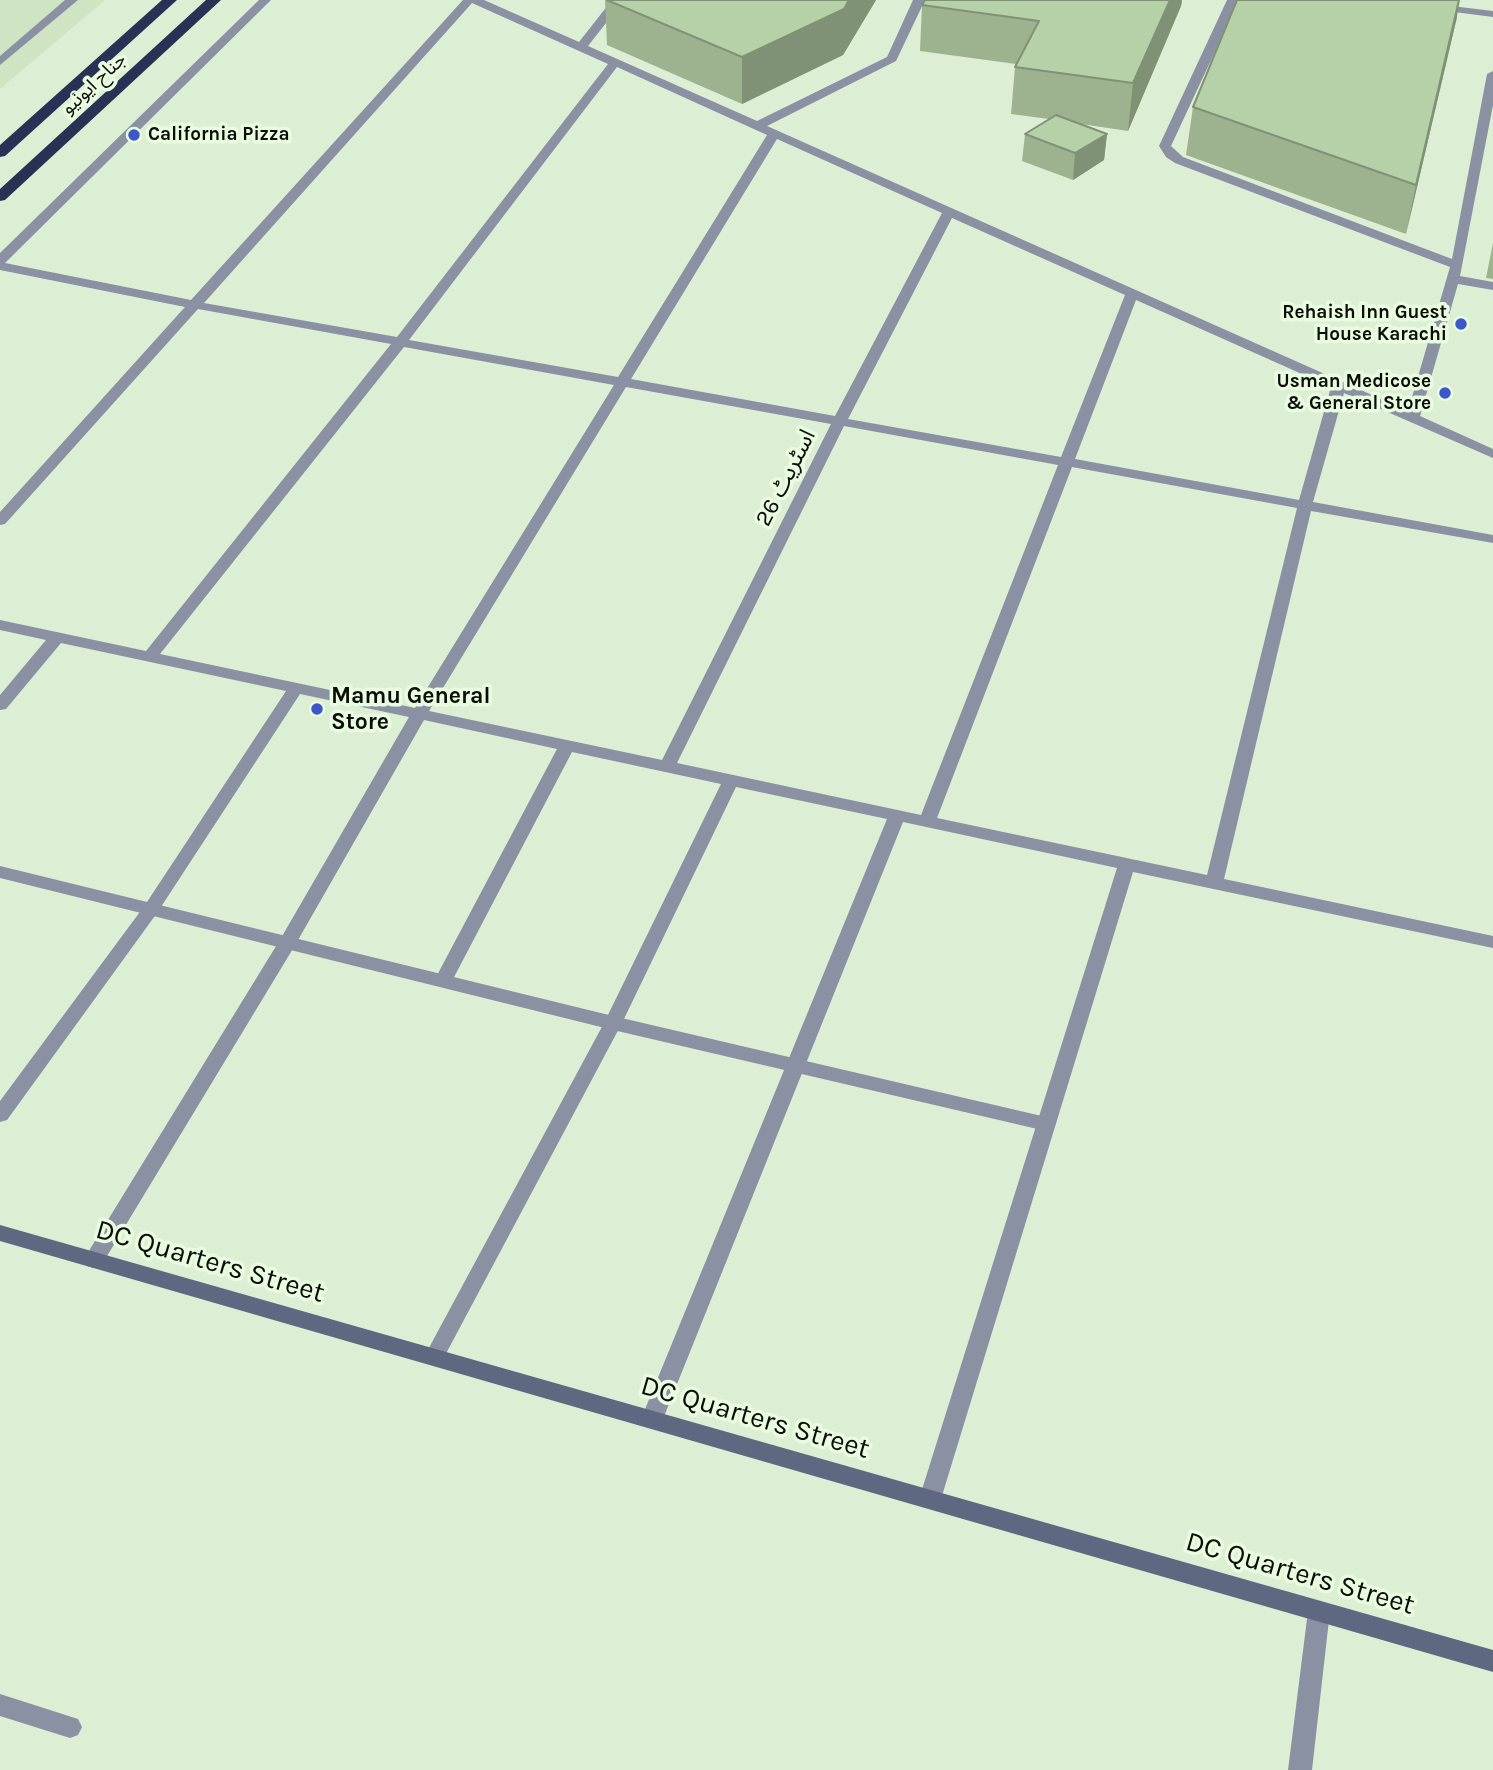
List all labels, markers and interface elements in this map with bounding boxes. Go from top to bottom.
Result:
street label: جناح ایونیو [57,48,131,120]
place label: California Pizza [148,124,290,146]
marker: California Pizza [126,127,142,143]
place label: Rehaish Inn Guest House Karachi [1282,302,1447,346]
marker: Rehaish Inn Guest House Karachi [1453,316,1469,332]
place label: Usman Medicose & General Store [1277,371,1431,415]
marker: Usman Medicose & General Store [1437,385,1453,401]
street label: اسٹریٹ 26 [750,425,822,531]
place label: Mamu General Store [331,682,490,736]
marker: Mamu General Store [309,701,325,717]
street label: DC Quarters Street [92,1213,328,1311]
street label: DC Quarters Street [637,1369,873,1467]
street label: DC Quarters Street [1182,1525,1418,1623]

